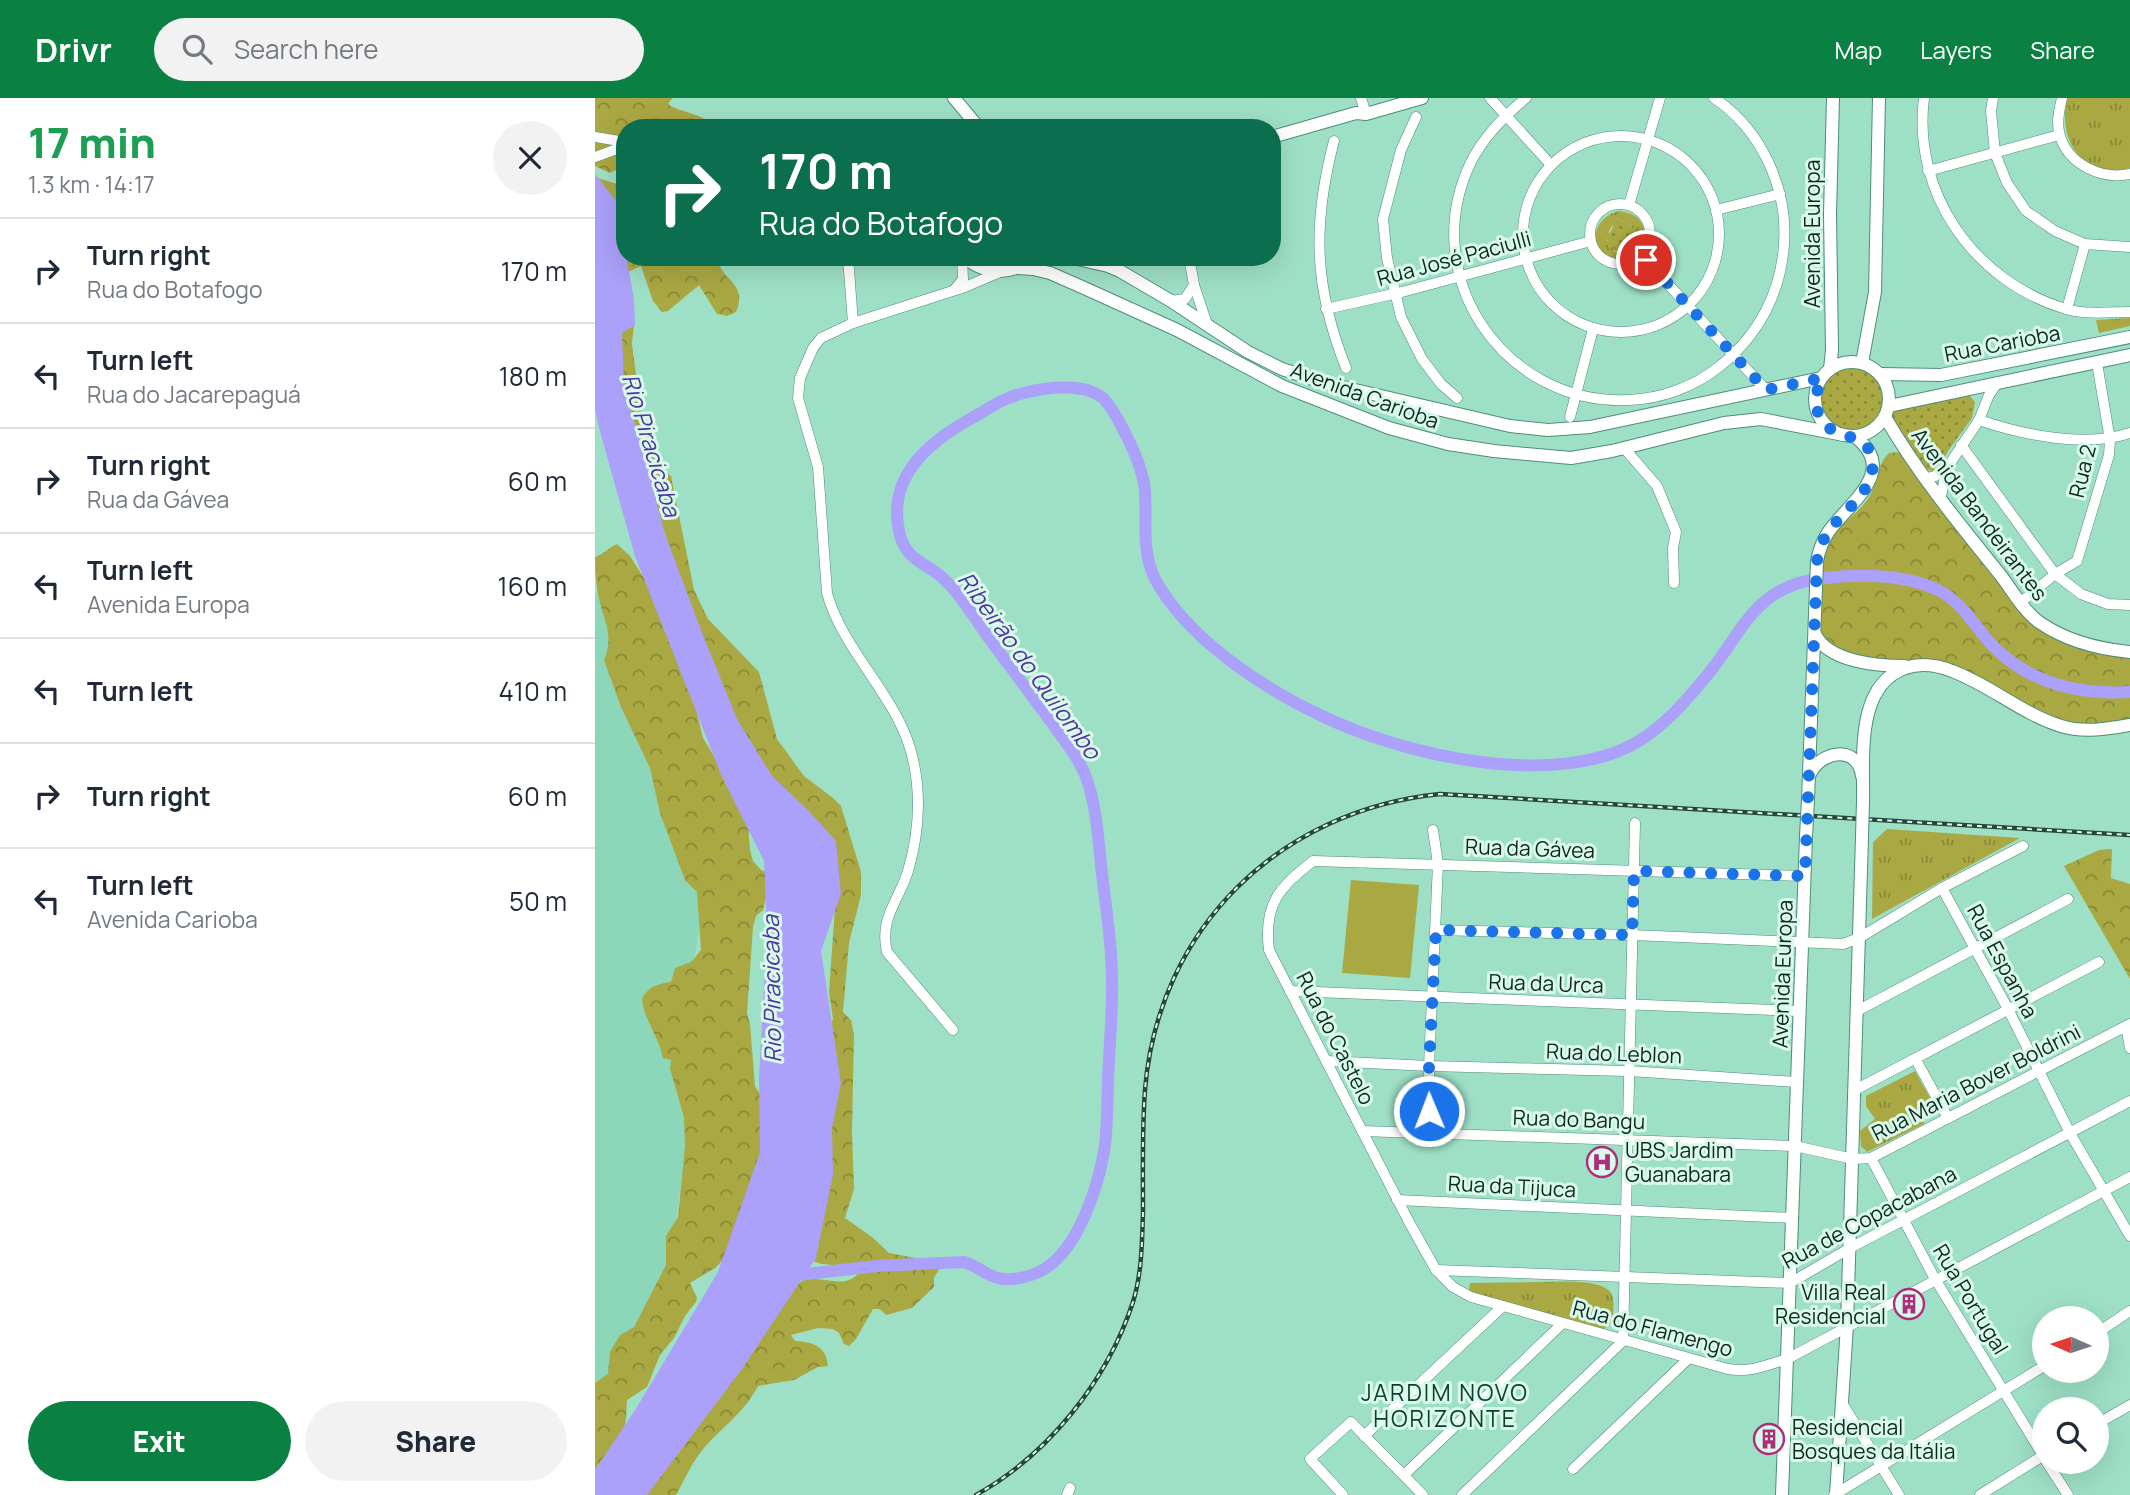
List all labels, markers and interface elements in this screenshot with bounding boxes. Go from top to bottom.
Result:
search box [154,18,644,81]
text: Drivr [35,27,112,72]
icon: search [178,30,216,68]
text: Search here [234,31,378,67]
text: Map [1835,33,1882,66]
text: Layers [1920,33,1992,66]
text: Share [2030,33,2095,66]
text: 17 min [28,113,156,171]
button: close [493,121,567,195]
text: 170 m [759,137,893,204]
icon: right [644,147,735,238]
street label: Avenida Europa [1798,160,1826,308]
text: 1.3 km · 14:17 [28,168,154,200]
text: Rua do Botafogo [759,201,1003,245]
street label: Rua José Paciulli [1374,224,1534,292]
pin [1616,230,1676,290]
text: Turn right [87,237,211,273]
icon: arrive [1627,241,1665,279]
icon: right [28,252,66,290]
text: 170 m [501,253,567,289]
text: Rua do Botafogo [87,273,263,305]
street label: Rua Carioba [1942,318,2062,368]
text: Turn left [87,342,194,378]
street label: Avenida Carioba [1287,355,1443,435]
icon: left [28,357,66,395]
text: 180 m [499,358,567,394]
water label: Rio Piracicaba [615,370,689,521]
text: Rua do Jacarepaguá [87,378,301,410]
street label: Avenida Bandeirantes [1906,422,2054,606]
street label: Rua 2 [2062,442,2102,500]
text: Turn right [87,447,211,483]
icon: right [28,462,66,500]
text: 60 m [508,463,567,499]
text: Rua da Gávea [87,483,229,515]
text: Turn left [87,552,194,588]
water label: Ribeirão do Quilombo [951,565,1110,766]
icon: left [28,567,66,605]
text: 160 m [498,568,567,604]
text: Avenida Europa [87,588,250,620]
icon: left [28,672,66,710]
text: Turn left [87,673,194,709]
text: 410 m [498,673,567,709]
icon: right [28,777,66,815]
text: Turn right [87,778,211,814]
text: 60 m [508,778,567,814]
street label: Rua da Gávea [1465,832,1595,864]
text: Turn left [87,867,194,903]
icon: left [28,882,66,920]
text: 50 m [509,883,567,919]
street label: Avenida Europa [1765,899,1799,1049]
street label: Rua Espanha [1961,899,2045,1023]
text: Avenida Carioba [87,903,258,935]
water label: Rio Piracicaba [754,914,788,1063]
street label: Rua do Castelo [1290,967,1382,1109]
street label: Rua da Urca [1488,967,1604,999]
street label: Rua Maria Bover Boldrini [1867,1017,2085,1147]
street label: Rua do Leblon [1546,1037,1682,1069]
position arrow [1392,1074,1466,1148]
street label: Rua do Bangu [1512,1103,1646,1135]
place label: UBS Jardim Guanabara [1625,1136,1734,1188]
hospital icon: UBS Jardim Guanabara [1585,1145,1619,1179]
street label: Rua de Copacabana [1777,1159,1961,1275]
street label: Rua da Tijuca [1447,1169,1577,1203]
street label: Rua Portugal [1927,1239,2015,1359]
place label: Villa Real Residencial [1775,1278,1886,1330]
building icon: Villa Real Residencial [1892,1287,1926,1321]
street label: Rua do Flamengo [1570,1293,1736,1363]
north arrow [2032,1306,2109,1382]
map controls [2032,1306,2109,1474]
district label: JARDIM NOVO HORIZONTE [1361,1376,1529,1434]
button: search [2032,1397,2109,1474]
button: Exit [28,1401,291,1481]
button: Share [305,1401,567,1481]
place label: Residencial Bosques da Itália [1792,1413,1955,1465]
building icon: Residencial Bosques da Itália [1752,1422,1786,1456]

